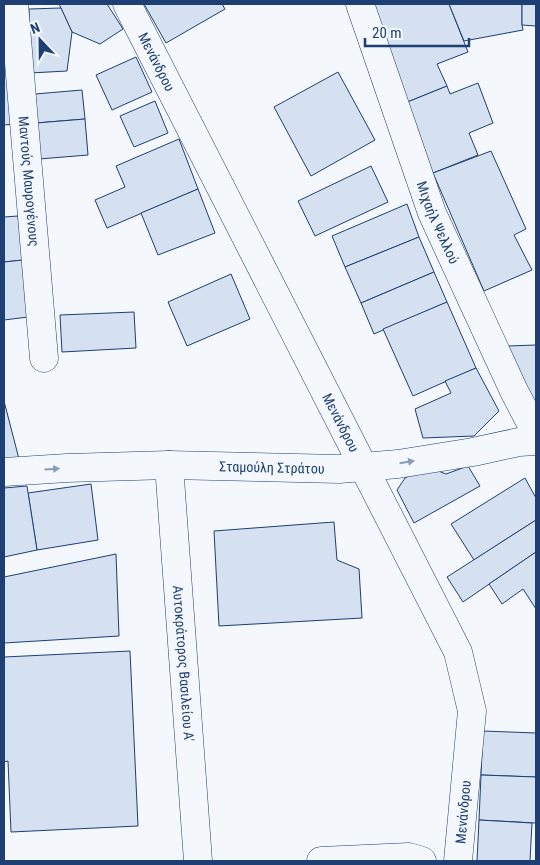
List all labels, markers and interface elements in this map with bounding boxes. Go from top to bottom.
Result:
north arrow [15,15,65,65]
scale bar [365,15,469,47]
text: N [28,19,42,37]
text: 20 m [372,24,402,42]
street label: Μενάνδρου [135,30,178,94]
street label: Μαντούς Μαυρογένους [16,115,43,247]
street label: Μιχαήλ Ψελλού [414,179,462,267]
street label: Μενάνδρου [319,391,363,455]
street label: Σταμούλη Στράτου [219,458,325,477]
one-way arrow [399,458,415,466]
one-way arrow [45,464,61,472]
street label: Αυτοκράτορος Βασιλείου A' [170,585,197,742]
street label: Μενάνδρου [452,779,474,844]

